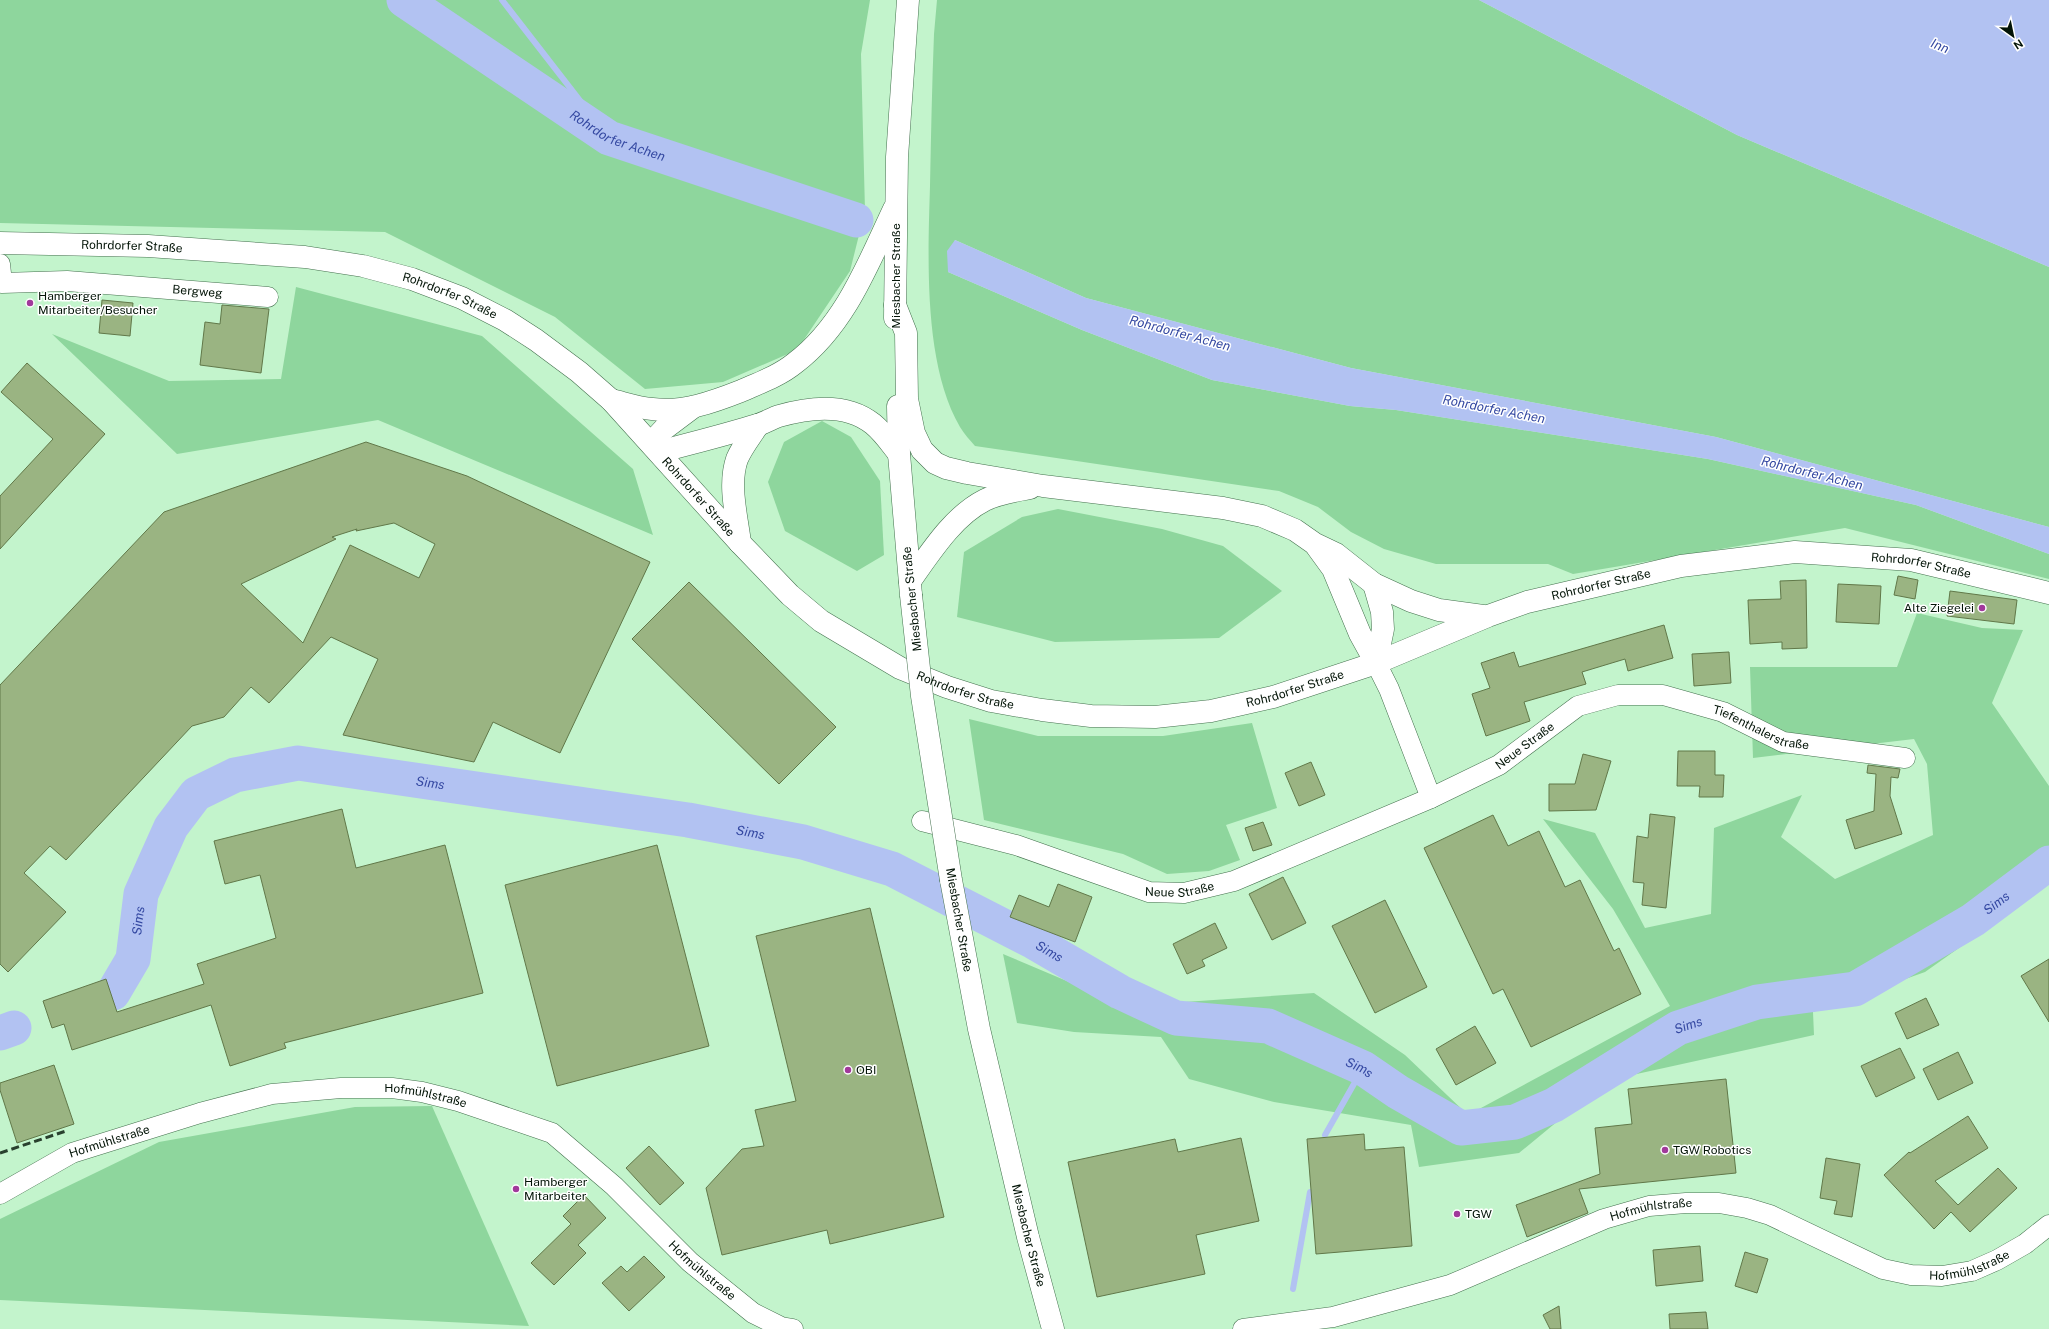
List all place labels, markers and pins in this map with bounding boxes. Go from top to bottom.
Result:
place label: Hamberger Mitarbeiter/Besucher [38,289,158,317]
marker: Hamberger Mitarbeiter/Besucher [25,298,35,308]
place label: Alte Ziegelei [1904,601,1974,615]
marker: Alte Ziegelei [1977,603,1987,613]
place label: OBI [856,1063,876,1077]
marker: OBI [843,1065,853,1075]
place label: TGW Robotics [1673,1143,1751,1157]
marker: TGW Robotics [1660,1145,1670,1155]
place label: Hamberger Mitarbeiter [524,1175,588,1203]
marker: Hamberger Mitarbeiter [511,1184,521,1194]
place label: TGW [1465,1207,1492,1221]
marker: TGW [1452,1209,1462,1219]

